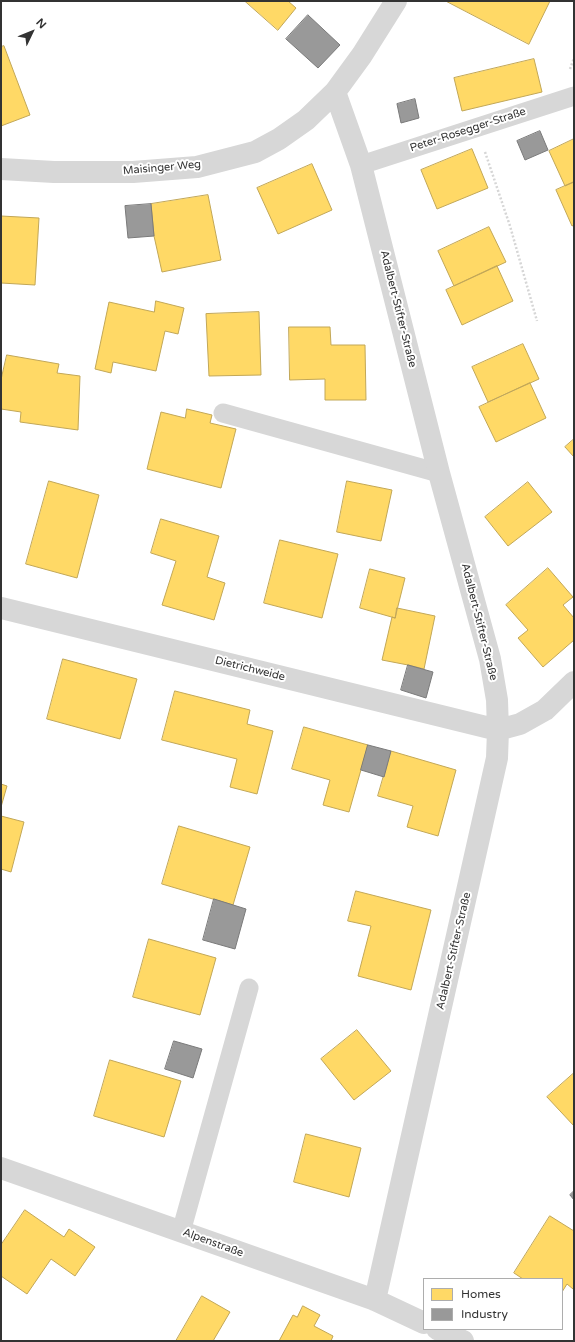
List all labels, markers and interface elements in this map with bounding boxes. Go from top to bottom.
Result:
north arrow [12,12,52,52]
text: N [33,16,49,31]
street label: Peter-Rosegger-Straße [408,105,528,155]
street label: Maisinger Weg [122,158,202,178]
street label: Adalbert-Stifter-Straße [377,249,419,369]
street label: Adalbert-Stifter-Straße [458,562,500,682]
street label: Dietrichweide [214,654,286,684]
street label: Adalbert-Stifter-Straße [434,891,474,1011]
street label: Alpenstraße [181,1226,245,1260]
legend [423,1278,563,1330]
text: Homes [461,1287,501,1301]
text: Industry [461,1307,508,1321]

